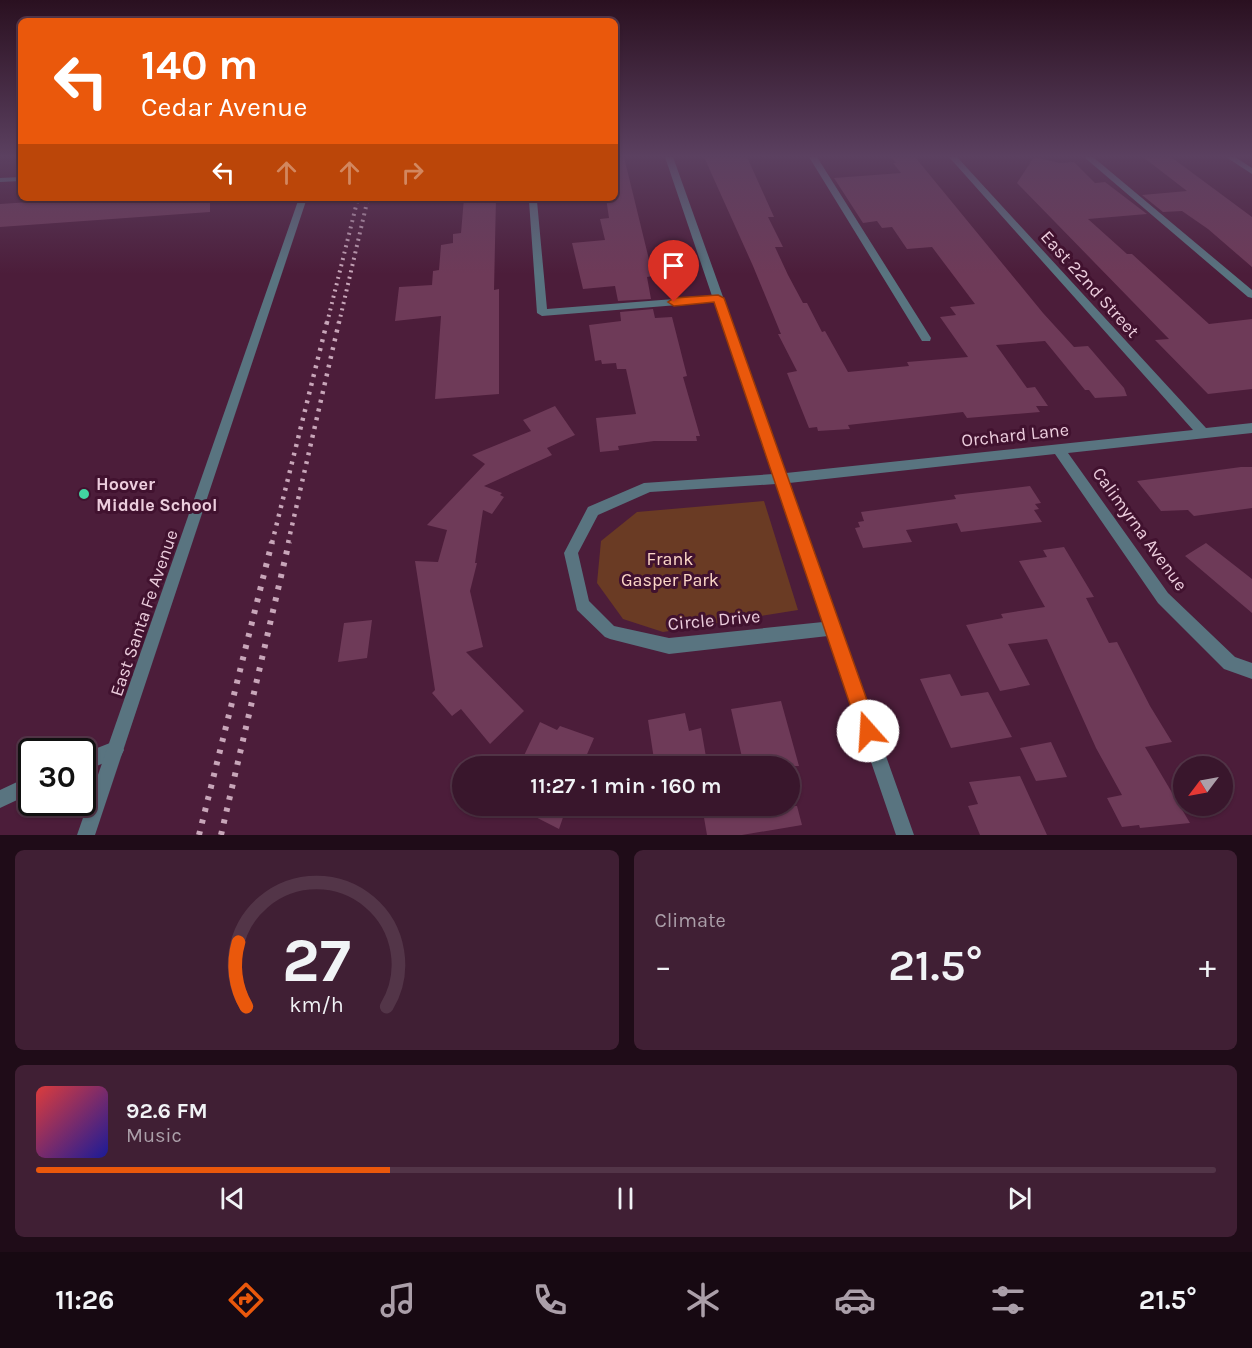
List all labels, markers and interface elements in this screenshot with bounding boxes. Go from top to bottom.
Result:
text: 140 m [141,40,258,90]
icon: left [42,42,120,120]
text: Cedar Avenue [141,91,307,123]
icon: left [207,156,240,189]
icon: ahead [270,156,303,189]
icon: ahead [333,156,366,189]
icon: right [396,156,429,189]
street label: East 22nd Street [1036,226,1144,342]
pin [648,240,699,302]
icon: arrive [657,249,690,282]
street label: Orchard Lane [960,418,1070,452]
street label: Calimyrna Avenue [1088,463,1192,595]
place label: Hoover Middle School [96,473,217,516]
marker: Hoover Middle School [77,487,91,501]
street label: East Santa Fe Avenue [105,527,183,699]
park label: Frank Gasper Park [621,548,719,591]
street label: Circle Drive [667,605,761,635]
position arrow [836,699,900,763]
speed limit sign: 30 [18,738,96,816]
north arrow [1173,756,1233,816]
map controls [1173,756,1233,816]
text: 11:27 · 1 min · 160 m [530,773,722,799]
text: Climate [655,909,726,932]
text: 27 [282,924,351,997]
text: 21.5° [888,939,983,991]
text: − [655,947,672,985]
text: + [1199,947,1216,985]
text: km/h [290,992,344,1017]
text: 92.6 FM [126,1098,208,1124]
text: Music [126,1124,182,1147]
icon: previous [216,1182,249,1215]
icon: pause [609,1182,642,1215]
icon: next [1003,1182,1036,1215]
icon: directions [225,1279,267,1321]
icon: music [377,1279,419,1321]
icon: phone [529,1279,571,1321]
icon: climate [682,1279,724,1321]
icon: car [834,1279,876,1321]
icon: filters [987,1279,1029,1321]
text: 11:26 [55,1284,114,1316]
text: 21.5° [1139,1284,1197,1316]

